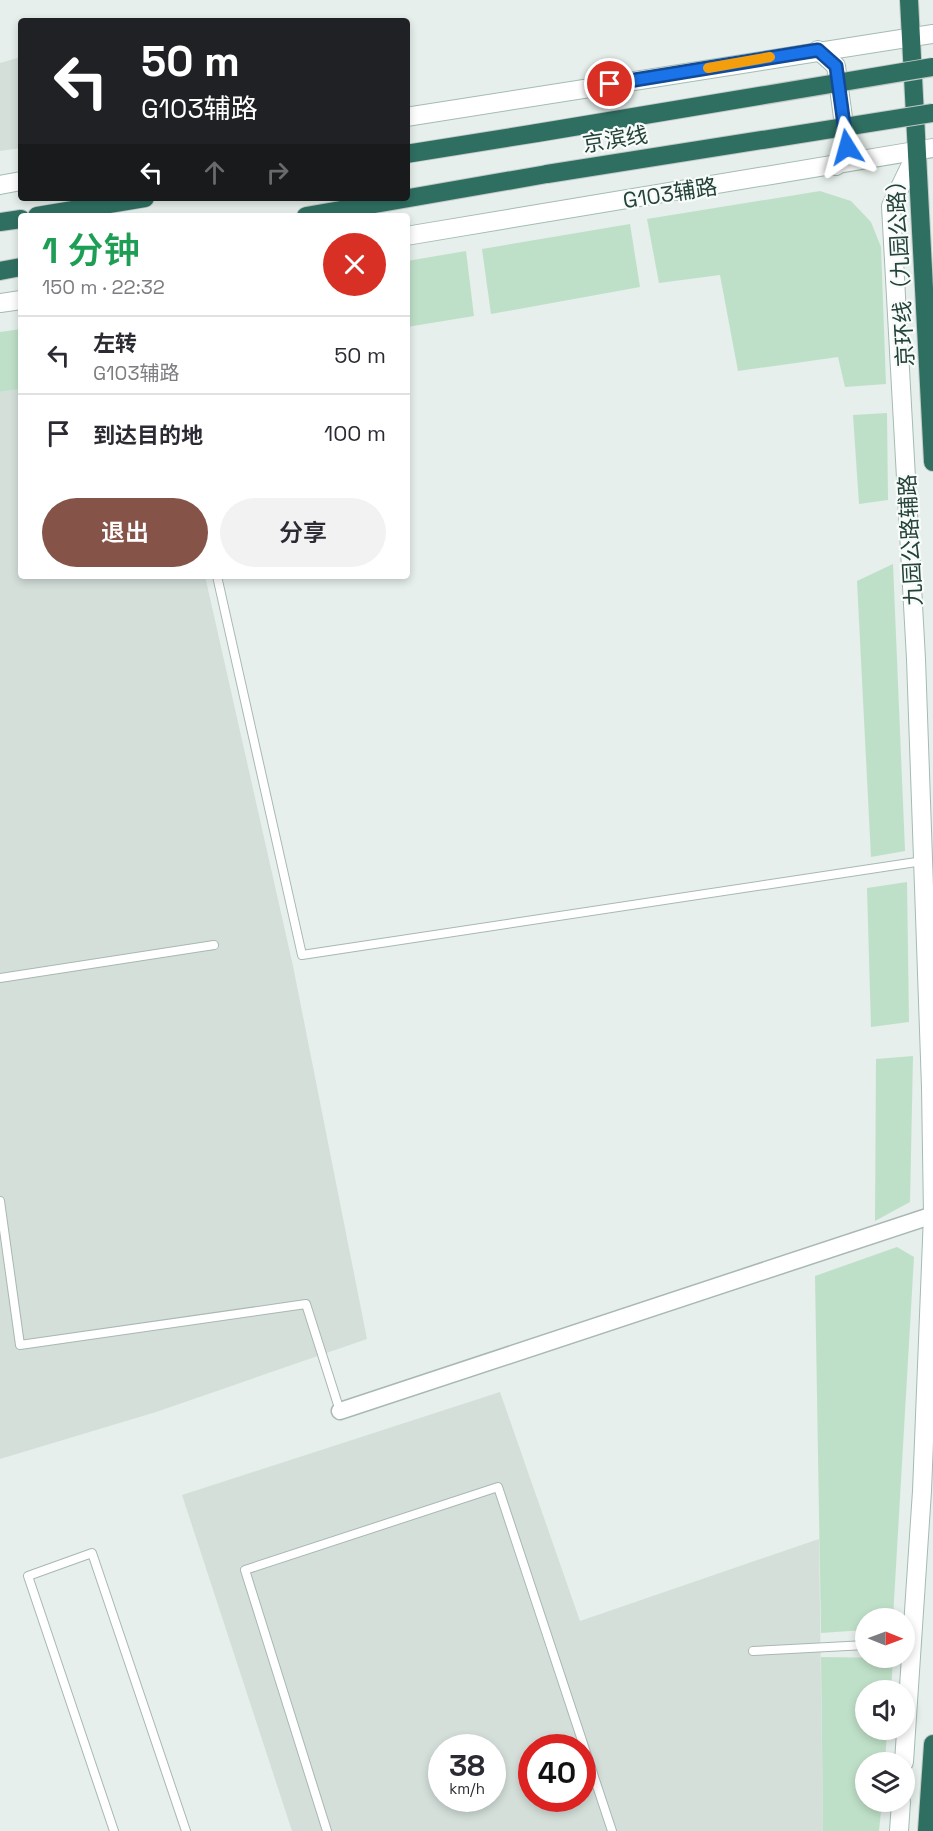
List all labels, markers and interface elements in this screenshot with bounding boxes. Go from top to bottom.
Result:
text: 50 m [141,35,240,88]
icon: left [42,42,120,120]
pin [584,58,635,109]
icon: arrive [593,67,626,100]
text: G103辅路 [141,91,258,126]
position arrow [815,115,879,179]
street label: 京滨线 [580,120,650,158]
icon: left [135,156,168,189]
icon: ahead [198,156,231,189]
icon: right [261,156,294,189]
street label: 京环线（九园公路） [881,168,919,368]
street label: G103辅路 [621,172,719,214]
text: 1 分钟 [42,228,139,274]
button: close [323,233,386,296]
text: 150 m · 22:32 [42,274,165,300]
text: 左转 [93,329,137,357]
icon: left [42,339,75,372]
text: 50 m [334,341,386,369]
text: G103辅路 [93,360,179,386]
icon: arrive [42,417,75,450]
text: 100 m [324,419,386,447]
text: 到达目的地 [93,421,203,449]
street label: 九园公路辅路 [893,473,927,607]
button: 退出 [42,498,208,567]
button: 分享 [220,498,386,567]
north arrow [855,1608,915,1668]
map controls [855,1608,915,1812]
button: sound [855,1680,915,1740]
speed limit sign: 40 [518,1734,596,1812]
text: 38 [449,1746,485,1785]
button: layers [855,1752,915,1812]
text: km/h [449,1779,485,1798]

